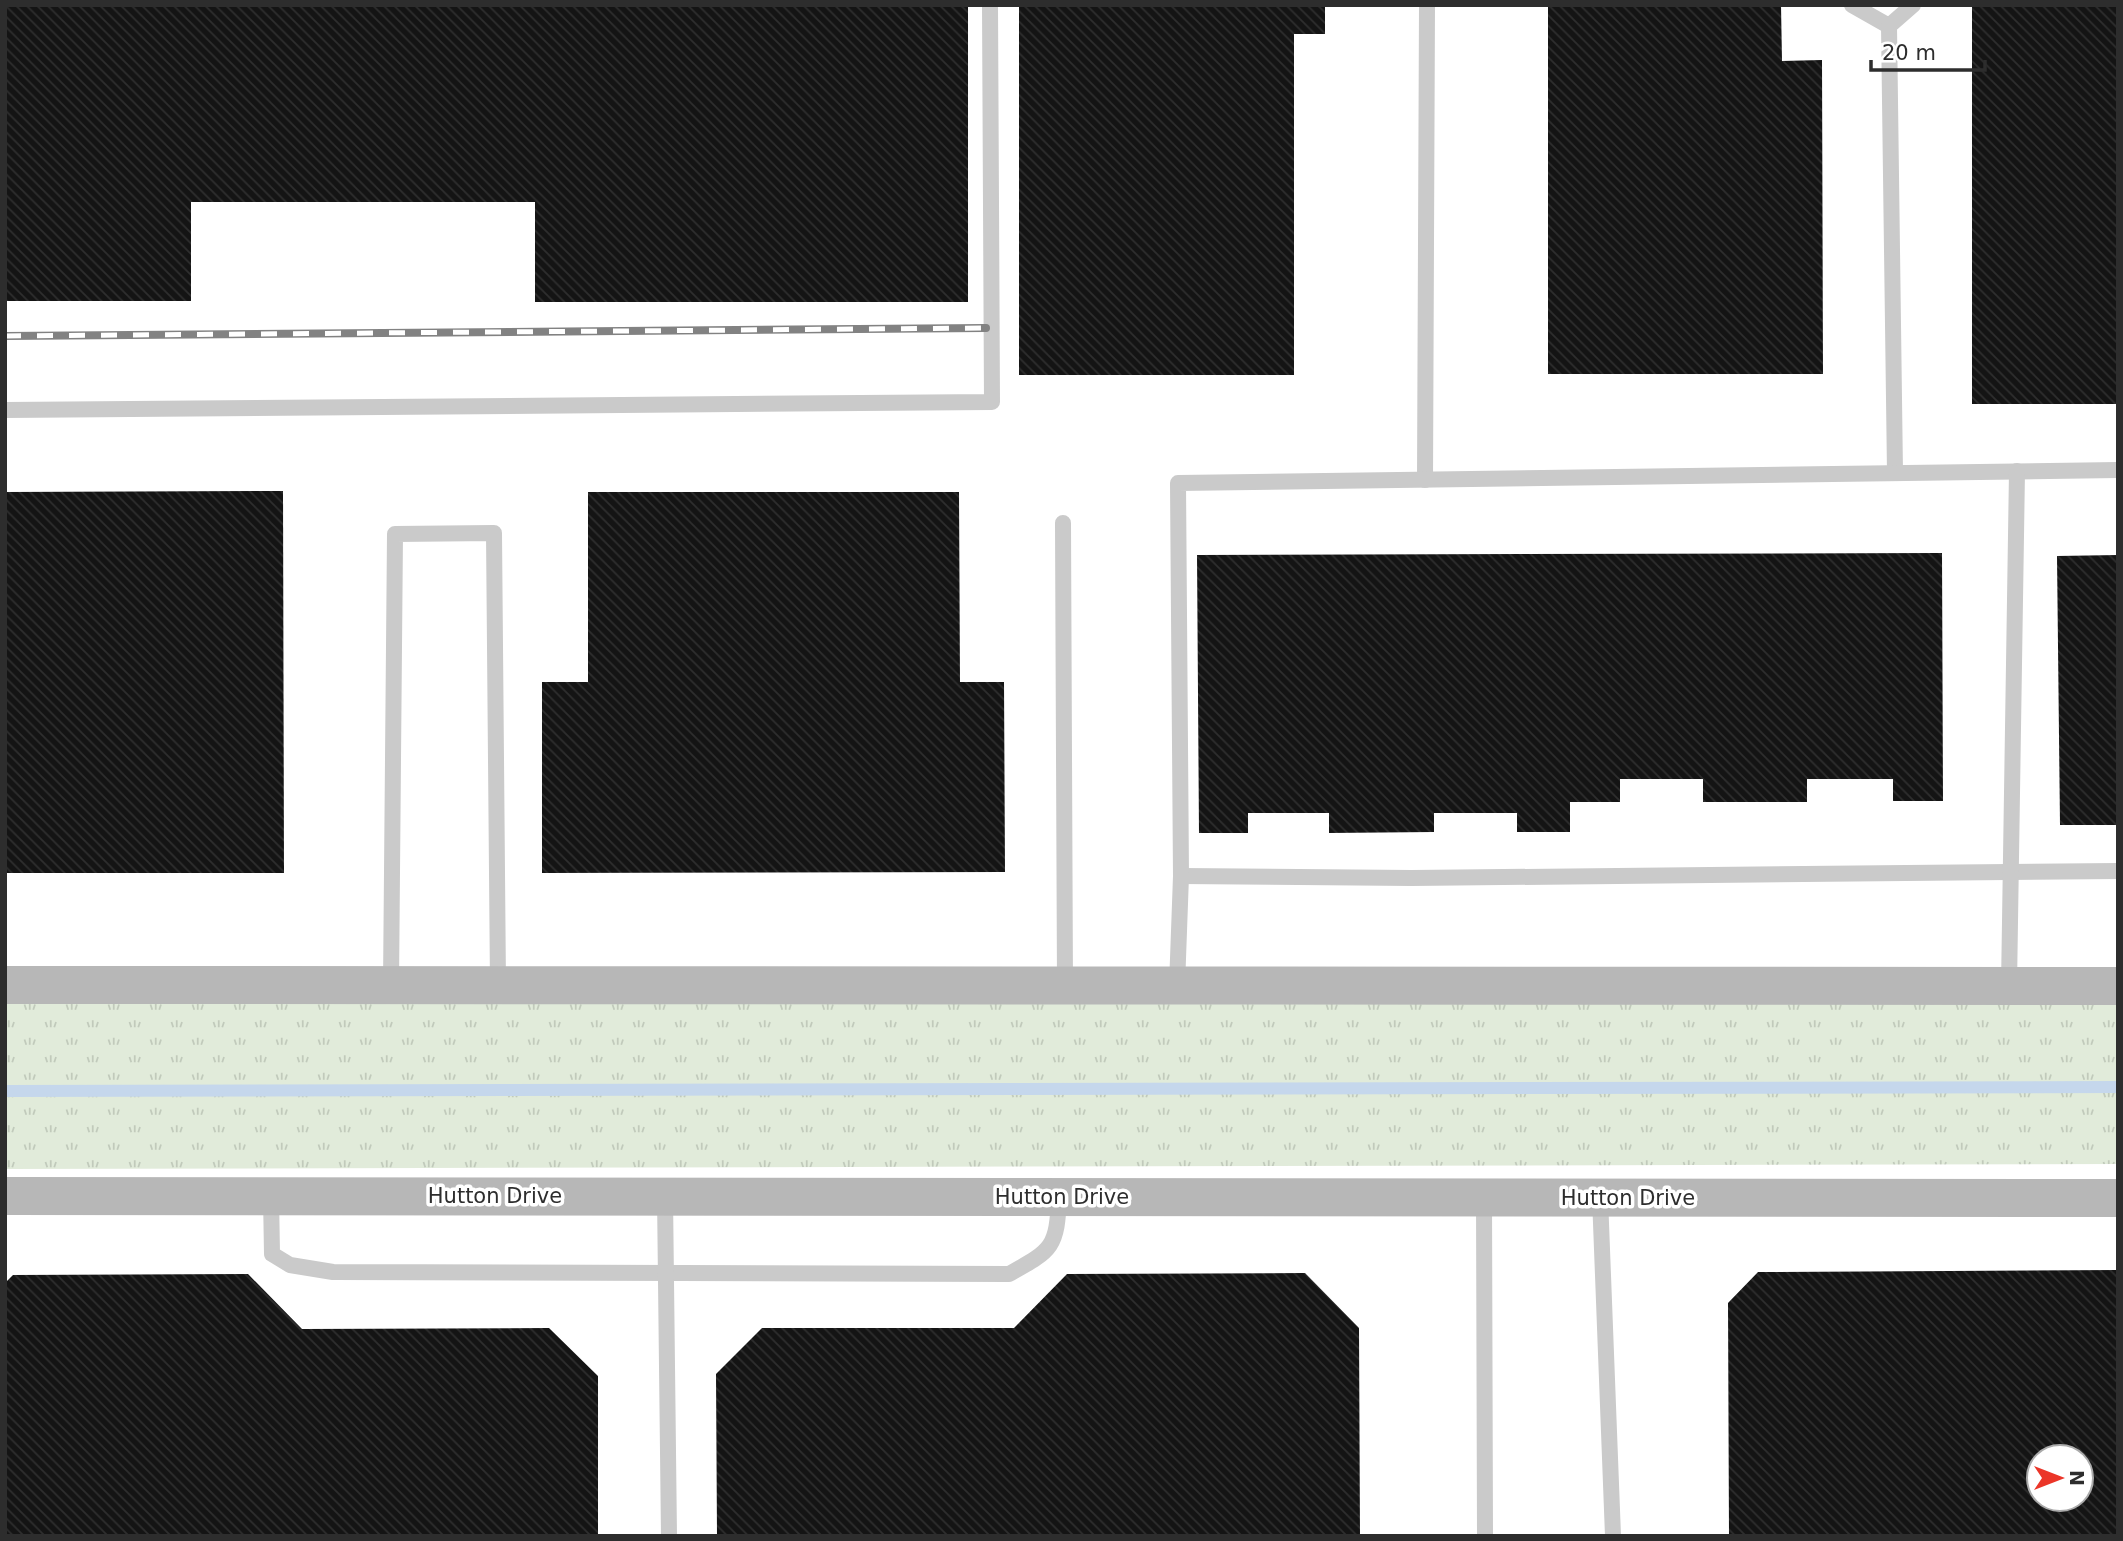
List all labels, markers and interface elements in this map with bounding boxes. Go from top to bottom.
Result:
scale bar [1871,28,1985,72]
text: 20 m [1882,41,1936,65]
street label: Hutton Drive [428,1184,562,1208]
street label: Hutton Drive [995,1185,1129,1209]
street label: Hutton Drive [1561,1186,1695,1210]
north arrow [2025,1443,2095,1513]
text: N [2066,1470,2088,1486]

